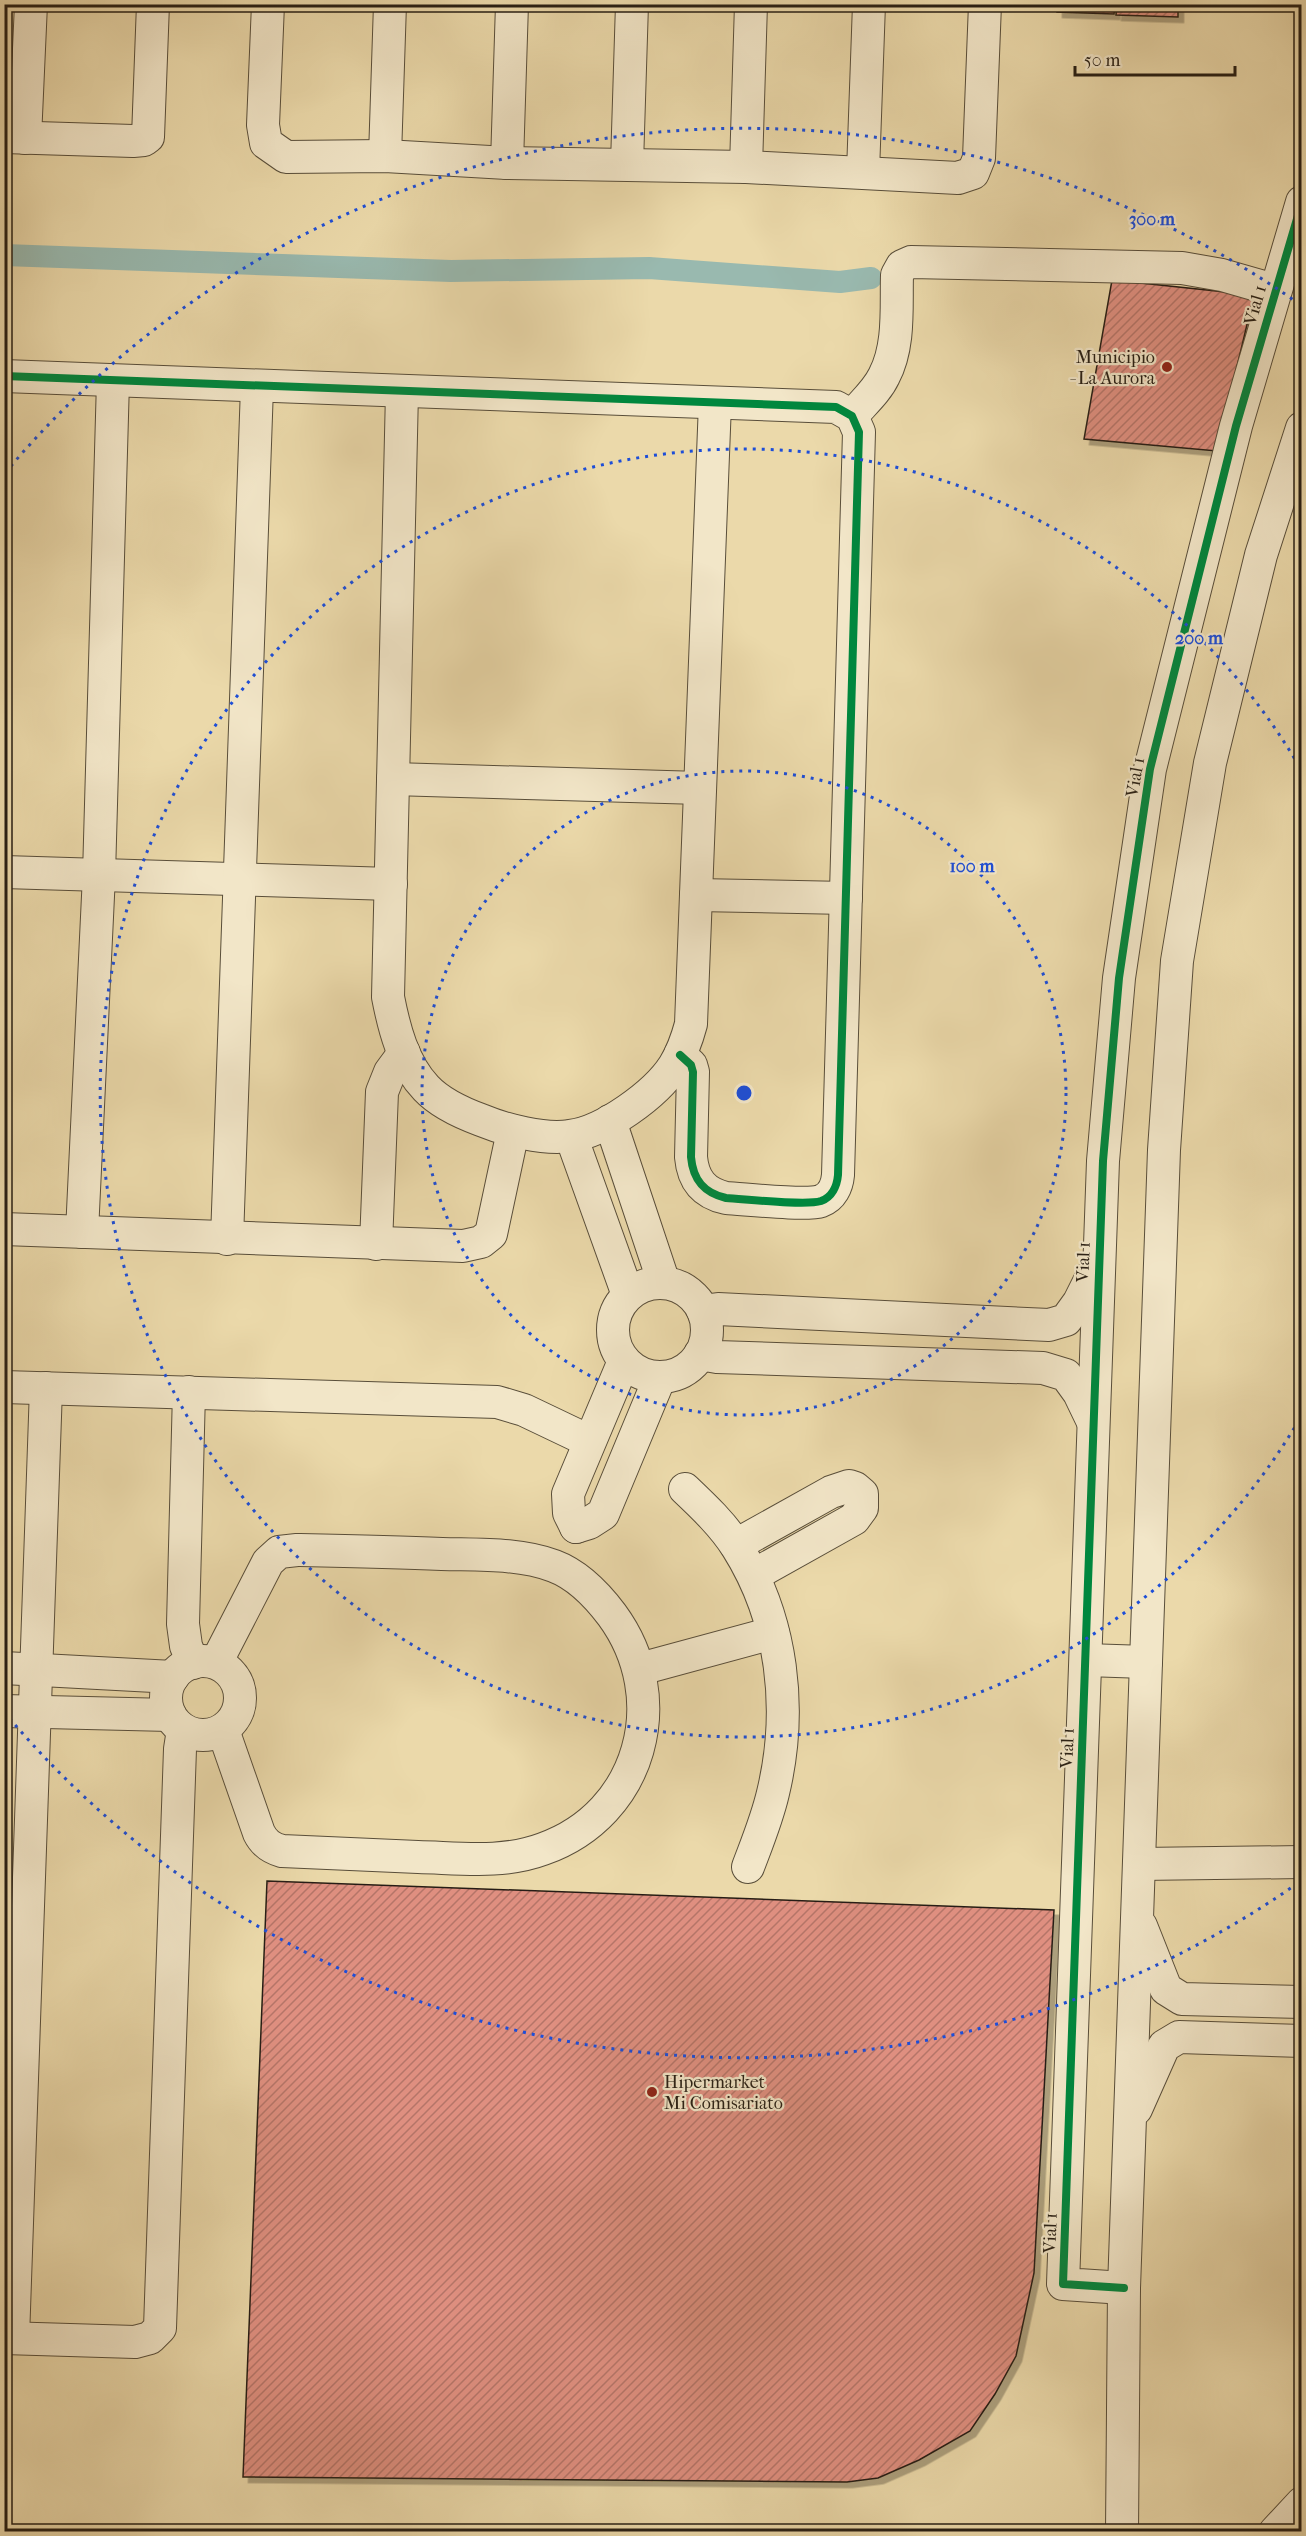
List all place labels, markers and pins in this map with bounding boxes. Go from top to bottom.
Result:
place label: Municipio - La Aurora [1069,347,1156,389]
marker: Municipio - La Aurora [1160,360,1174,374]
centre of rings [734,1083,754,1103]
place label: Hipermarket Mi Comisariato [664,2072,783,2114]
marker: Hipermarket Mi Comisariato [645,2085,659,2099]

